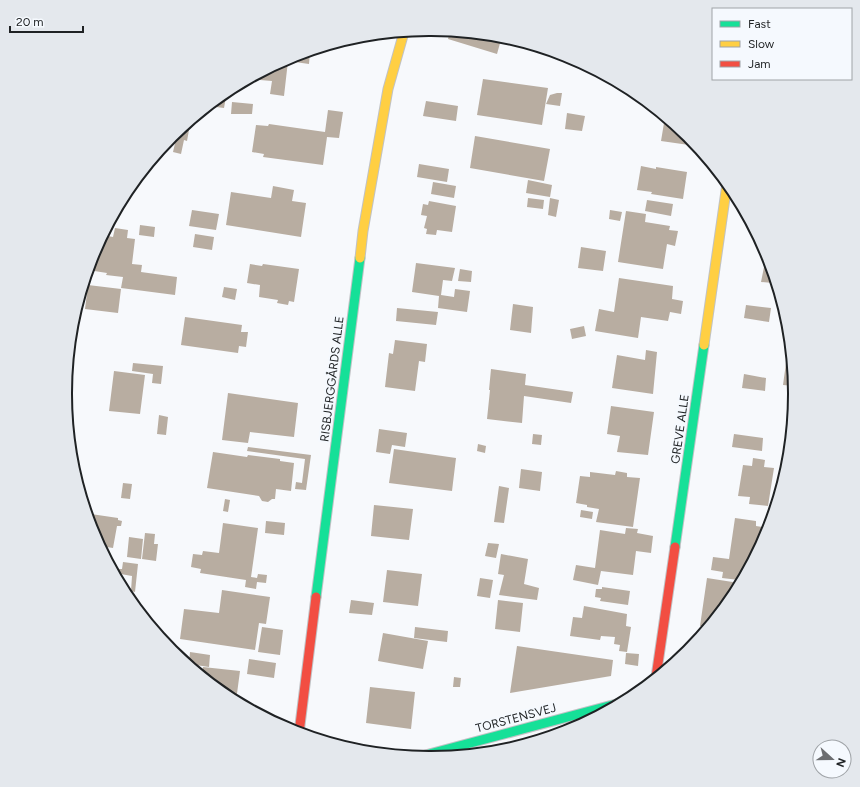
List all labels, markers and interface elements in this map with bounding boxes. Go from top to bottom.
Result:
scale bar [10,8,83,34]
legend [712,8,852,80]
text: 20 m [16,15,44,29]
text: Fast [748,17,771,31]
text: Slow [748,37,775,51]
text: Jam [748,57,771,71]
street label: RISBJERGGÅRDS ALLE [317,315,347,443]
street label: GREVE ALLE [668,393,692,465]
street label: TORSTENSVEJ [474,701,558,735]
north arrow [812,739,852,779]
text: N [833,756,848,769]

